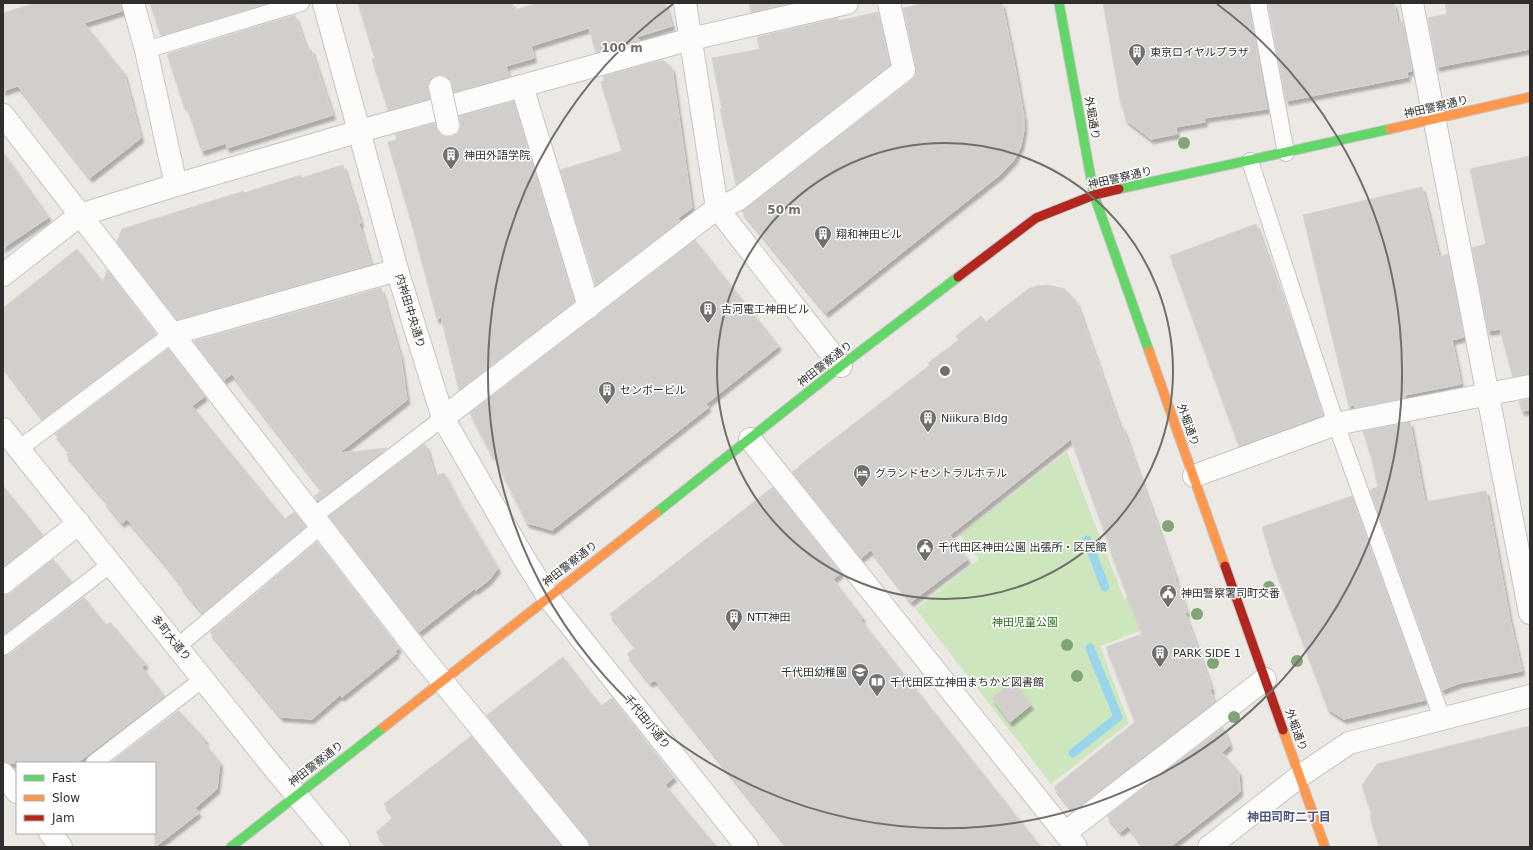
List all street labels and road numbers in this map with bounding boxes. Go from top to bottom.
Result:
street label: 神田警察通り [1402,93,1470,121]
street label: 外堀通り [1082,95,1102,141]
street label: 神田警察通り [1086,164,1154,192]
street label: 内神田中央通り [393,272,427,350]
street label: 神田警察通り [795,339,855,389]
street label: 外堀通り [1174,402,1202,448]
street label: 神田警察通り [540,539,600,589]
street label: 多町大通り [149,613,193,663]
street label: 千代田小通り [621,692,673,752]
street label: 外堀通り [1282,707,1310,753]
street label: 神田警察通り [286,739,346,789]

